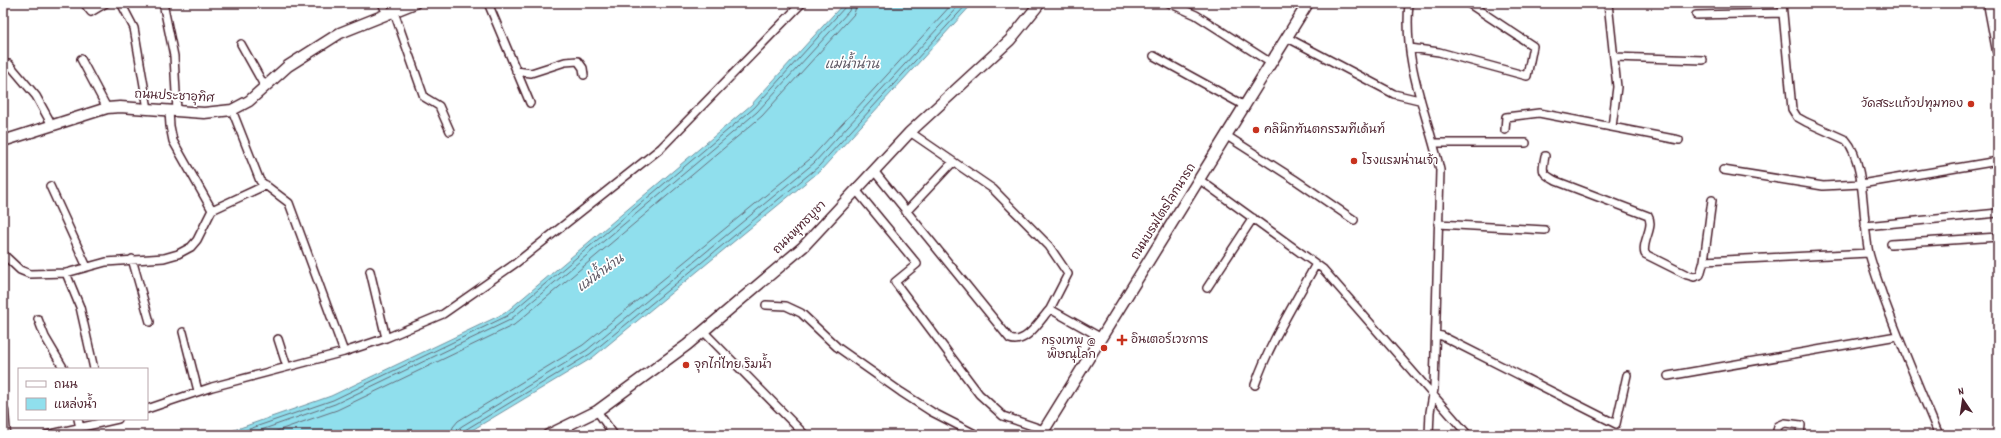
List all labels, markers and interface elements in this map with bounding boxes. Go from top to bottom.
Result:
water label: แม่น้ำน่าน [825,51,880,75]
street label: ถนนประชาอุทิศ [134,86,215,108]
place label: วัดสระแก้วปทุมทอง [1861,96,1963,113]
marker: วัดสระแก้วปทุมทอง [1966,99,1976,109]
place label: คลินิกทันตกรรมทีเด้นท์ [1264,121,1385,139]
marker: คลินิกทันตกรรมทีเด้นท์ [1251,125,1261,135]
place label: โรงแรมน่านเจ้า [1362,152,1438,170]
marker: โรงแรมน่านเจ้า [1349,156,1359,166]
street label: ถนนบรมไตรโลกนารถ [1127,160,1201,264]
street label: ถนนพุทธบูชา [769,197,831,259]
water label: แม่น้ำน่าน [570,246,629,298]
place label: อินเตอร์เวชการ [1131,331,1208,349]
place label: กรุงเทพ @ พิษณุโลก [1041,333,1096,364]
marker: อินเตอร์เวชการ [1116,334,1128,346]
marker: กรุงเทพ @ พิษณุโลก [1099,343,1109,353]
place label: จุกไก่ไทย ริมน้ำ [694,353,772,374]
marker: จุกไก่ไทย ริมน้ำ [681,360,691,370]
legend [18,368,148,420]
text: ถนน [54,377,78,394]
north arrow [1943,380,1983,420]
text: N [1957,384,1966,401]
text: แหล่งน้ำ [54,393,97,414]

